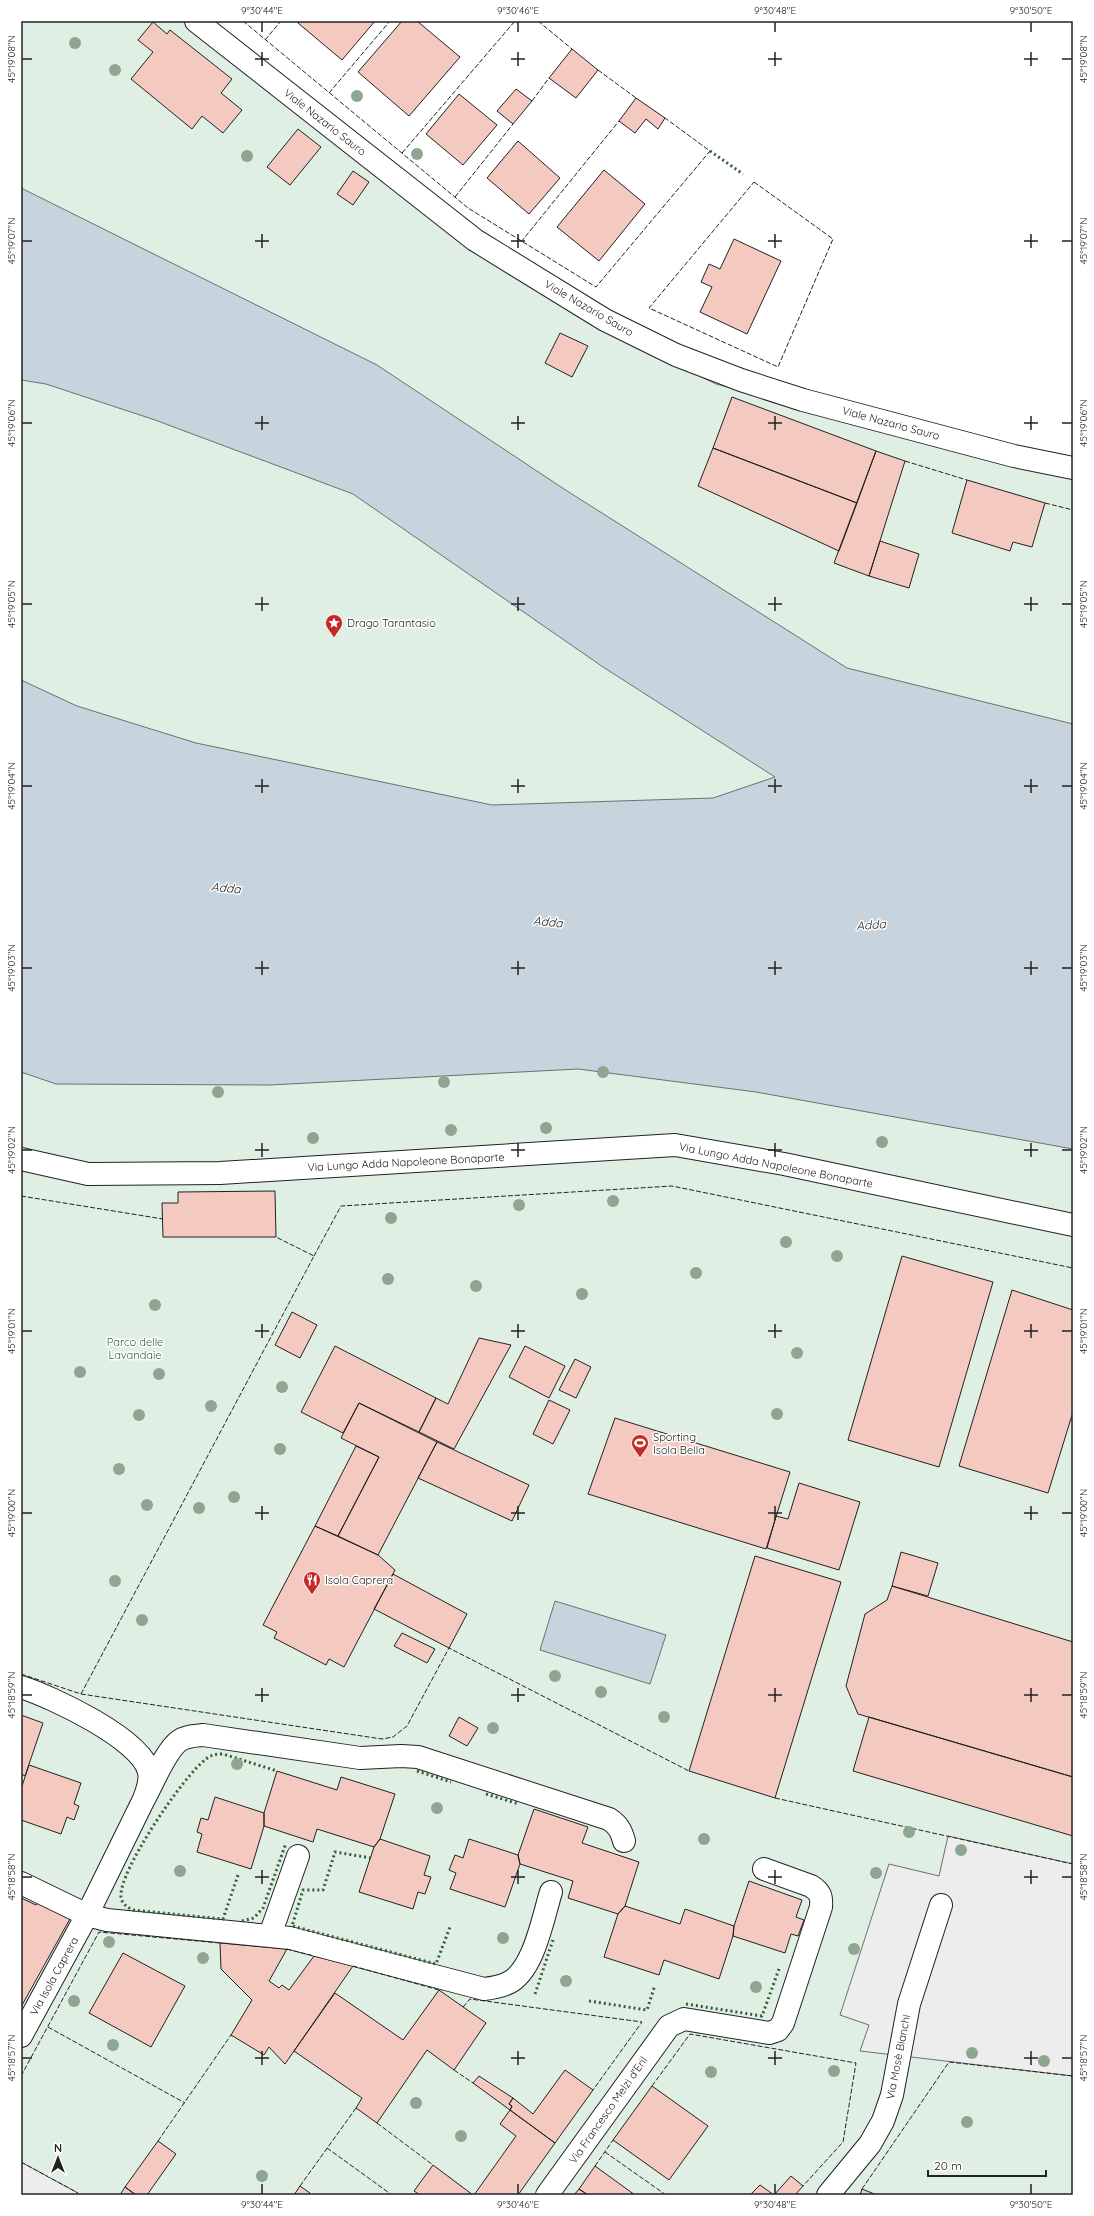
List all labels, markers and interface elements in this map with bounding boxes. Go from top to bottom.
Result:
text: 9°30'44"E [241,4,283,17]
text: 9°30'46"E [497,4,539,17]
text: 9°30'48"E [754,4,796,17]
text: 9°30'50"E [1010,4,1053,17]
text: 45°19'08"N [5,35,18,83]
text: 45°19'08"N [1077,35,1090,83]
street label: Viale Nazario Sauro [281,86,369,159]
text: 45°19'07"N [5,218,18,264]
text: 45°19'07"N [1077,218,1090,264]
street label: Viale Nazario Sauro [542,277,636,339]
text: 45°19'06"N [5,399,18,447]
text: 45°19'06"N [1077,399,1090,447]
street label: Viale Nazario Sauro [841,403,942,443]
text: 45°19'05"N [5,580,18,628]
text: 45°19'05"N [1077,580,1090,628]
place icon: Drago Tarantasio [324,613,344,638]
place label: Drago Tarantasio [347,616,436,630]
text: 45°19'04"N [5,762,18,810]
text: 45°19'04"N [1077,762,1090,810]
water label: Adda [211,878,242,897]
water label: Adda [533,912,564,931]
water label: Adda [856,916,887,933]
text: 45°19'03"N [5,944,18,992]
text: 45°19'03"N [1077,944,1090,992]
text: 45°19'02"N [5,1126,18,1174]
text: 45°19'02"N [1077,1126,1090,1174]
street label: Via Lungo Adda Napoleone Bonaparte [678,1139,874,1191]
street label: Via Lungo Adda Napoleone Bonaparte [307,1150,505,1174]
text: 45°19'01"N [5,1308,18,1354]
text: 45°19'01"N [1077,1308,1090,1354]
park label: Parco delle Lavandaie [107,1335,163,1362]
place label: Sporting Isola Bella [653,1430,705,1457]
sports icon: Sporting Isola Bella [630,1433,650,1458]
text: 45°19'00"N [5,1489,18,1537]
text: 45°19'00"N [1077,1489,1090,1537]
restaurant icon: Isola Caprera [302,1570,322,1595]
place label: Isola Caprera [325,1573,393,1587]
text: 45°18'59"N [5,1671,18,1719]
text: 45°18'59"N [1077,1671,1090,1719]
text: 45°18'58"N [5,1853,18,1901]
text: 45°18'58"N [1077,1853,1090,1901]
street label: Via Isola Caprera [27,1934,81,2018]
street label: Via Mosè Bianchi [883,2013,913,2101]
text: 45°18'57"N [5,2035,18,2081]
text: 45°18'57"N [1077,2035,1090,2081]
street label: Via Francesco Melzi d'Eril [566,2054,650,2166]
north arrow [38,2138,78,2178]
text: N [54,2141,62,2155]
scale bar [928,2152,1046,2178]
text: 20 m [934,2158,962,2173]
text: 9°30'44"E [241,2198,283,2211]
text: 9°30'46"E [497,2198,539,2211]
text: 9°30'48"E [754,2198,796,2211]
text: 9°30'50"E [1010,2198,1053,2211]

